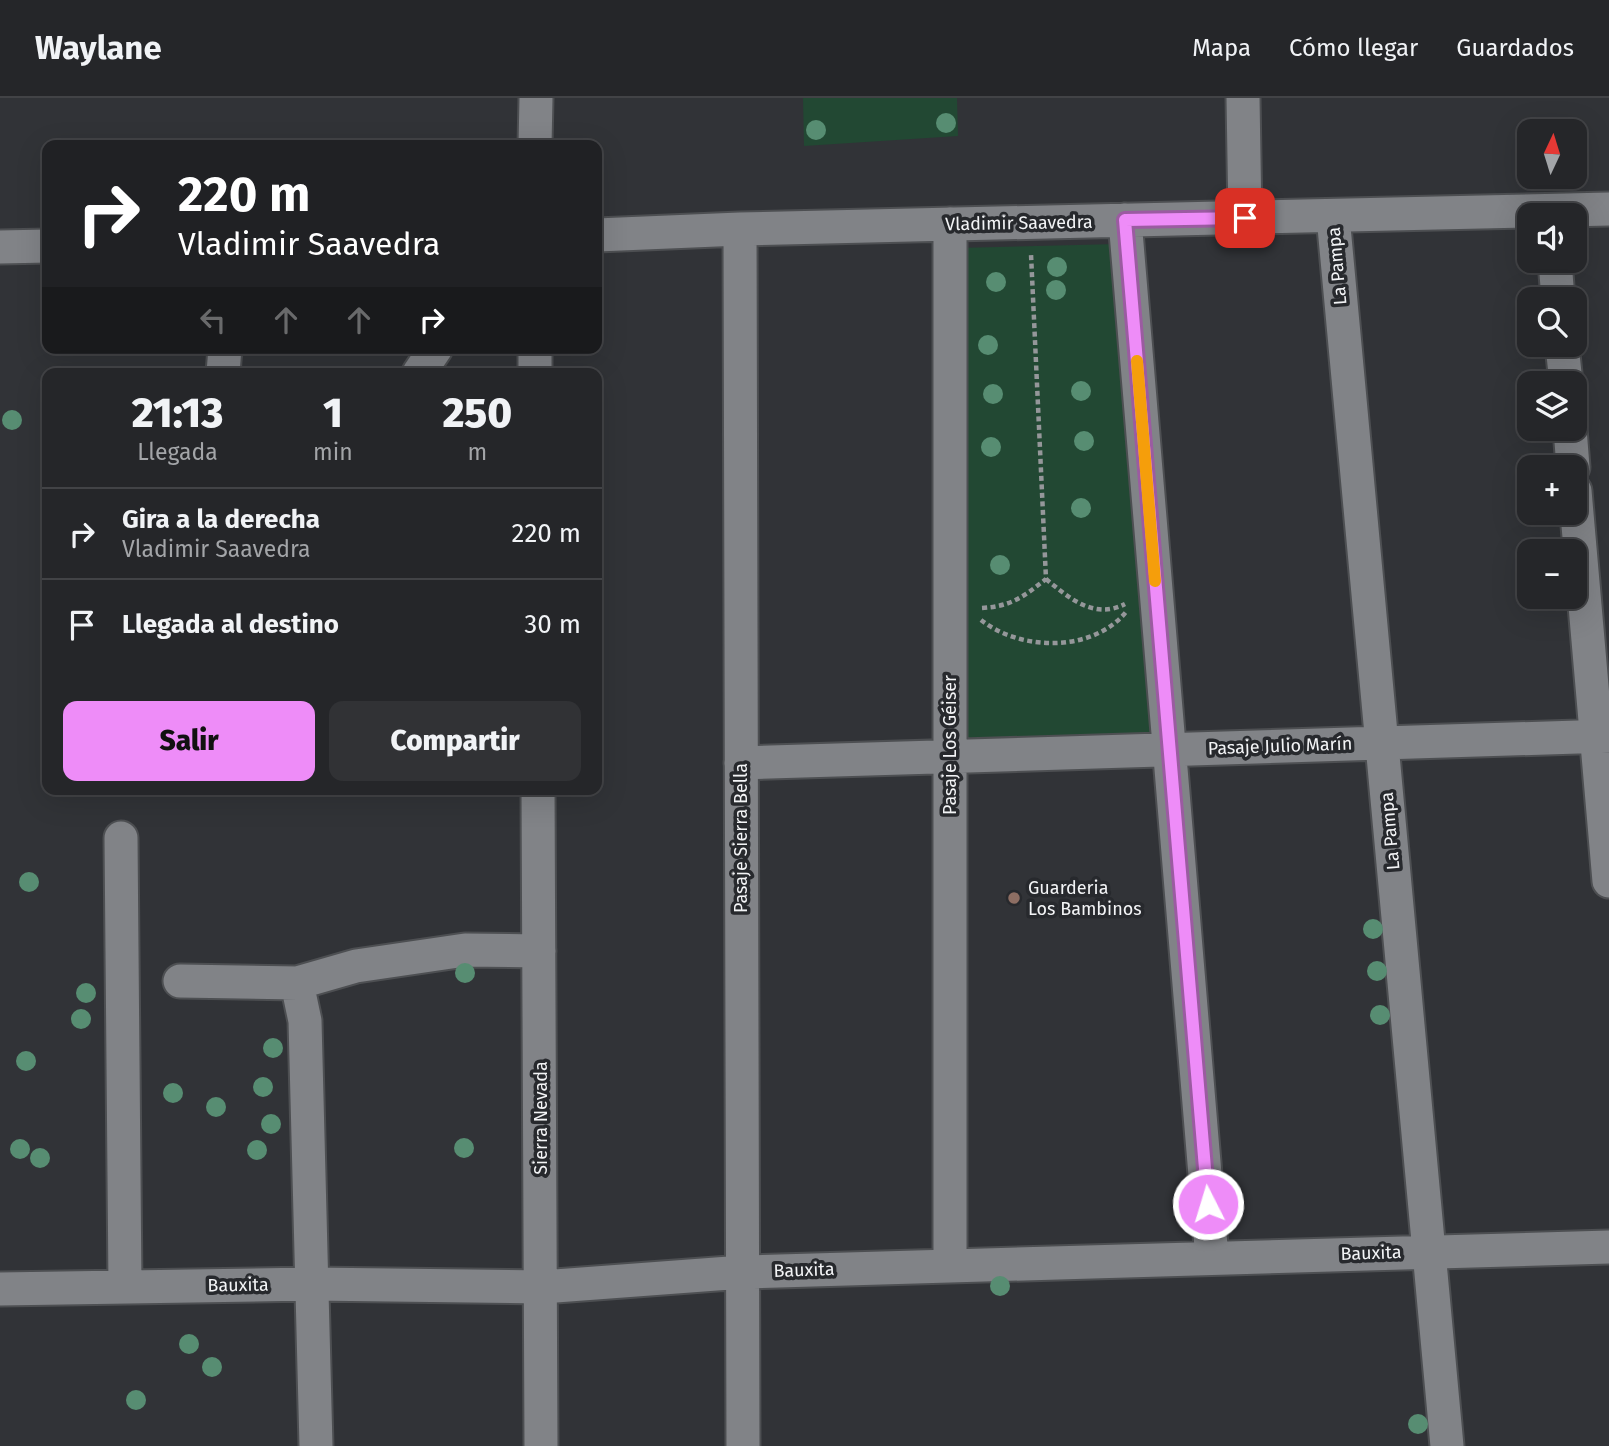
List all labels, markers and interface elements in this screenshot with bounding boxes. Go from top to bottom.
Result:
text: Waylane [35,28,162,68]
text: Mapa [1192,34,1251,62]
text: Cómo llegar [1289,34,1418,62]
text: Guardados [1456,34,1574,62]
north arrow [1517,119,1587,189]
map controls [1517,119,1587,609]
text: 220 m [178,165,310,224]
icon: right [63,168,154,259]
pin [1215,188,1275,248]
icon: arrive [1226,199,1264,237]
button: sound [1517,203,1587,273]
street label: Vladimir Saavedra [945,211,1093,235]
text: Vladimir Saavedra [178,225,440,263]
street label: La Pampa [1323,226,1351,306]
button: search [1517,287,1587,357]
icon: left [194,301,232,339]
icon: ahead [267,301,305,339]
icon: ahead [340,301,378,339]
icon: right [413,301,451,339]
button: layers [1517,371,1587,441]
text: 21:13 [132,388,223,438]
text: 1 [323,388,343,438]
text: 250 [442,388,512,438]
text: Llegada [137,438,218,466]
text: min [313,438,353,466]
text: m [467,438,487,466]
button: + [1517,455,1587,525]
text: Gira a la derecha [122,504,320,535]
icon: right [63,515,101,553]
text: 220 m [512,518,581,549]
text: Vladimir Saavedra [122,535,311,563]
button: − [1517,539,1587,609]
icon: arrive [63,606,101,644]
text: Llegada al destino [122,609,339,640]
text: 30 m [524,609,581,640]
street label: Pasaje Los Géiser [939,675,961,815]
button: Salir [63,701,315,781]
button: Compartir [329,701,581,781]
street label: Pasaje Julio Marín [1207,732,1353,760]
street label: Pasaje Sierra Bella [730,763,752,913]
street label: La Pampa [1376,791,1404,871]
place label: Guarderia Los Bambinos [1028,877,1142,920]
marker: Guarderia Los Bambinos [1006,890,1022,906]
street label: Sierra Nevada [530,1061,552,1175]
position arrow [1171,1167,1245,1241]
street label: Bauxita [1340,1241,1402,1265]
street label: Bauxita [773,1258,835,1282]
street label: Bauxita [207,1273,269,1297]

